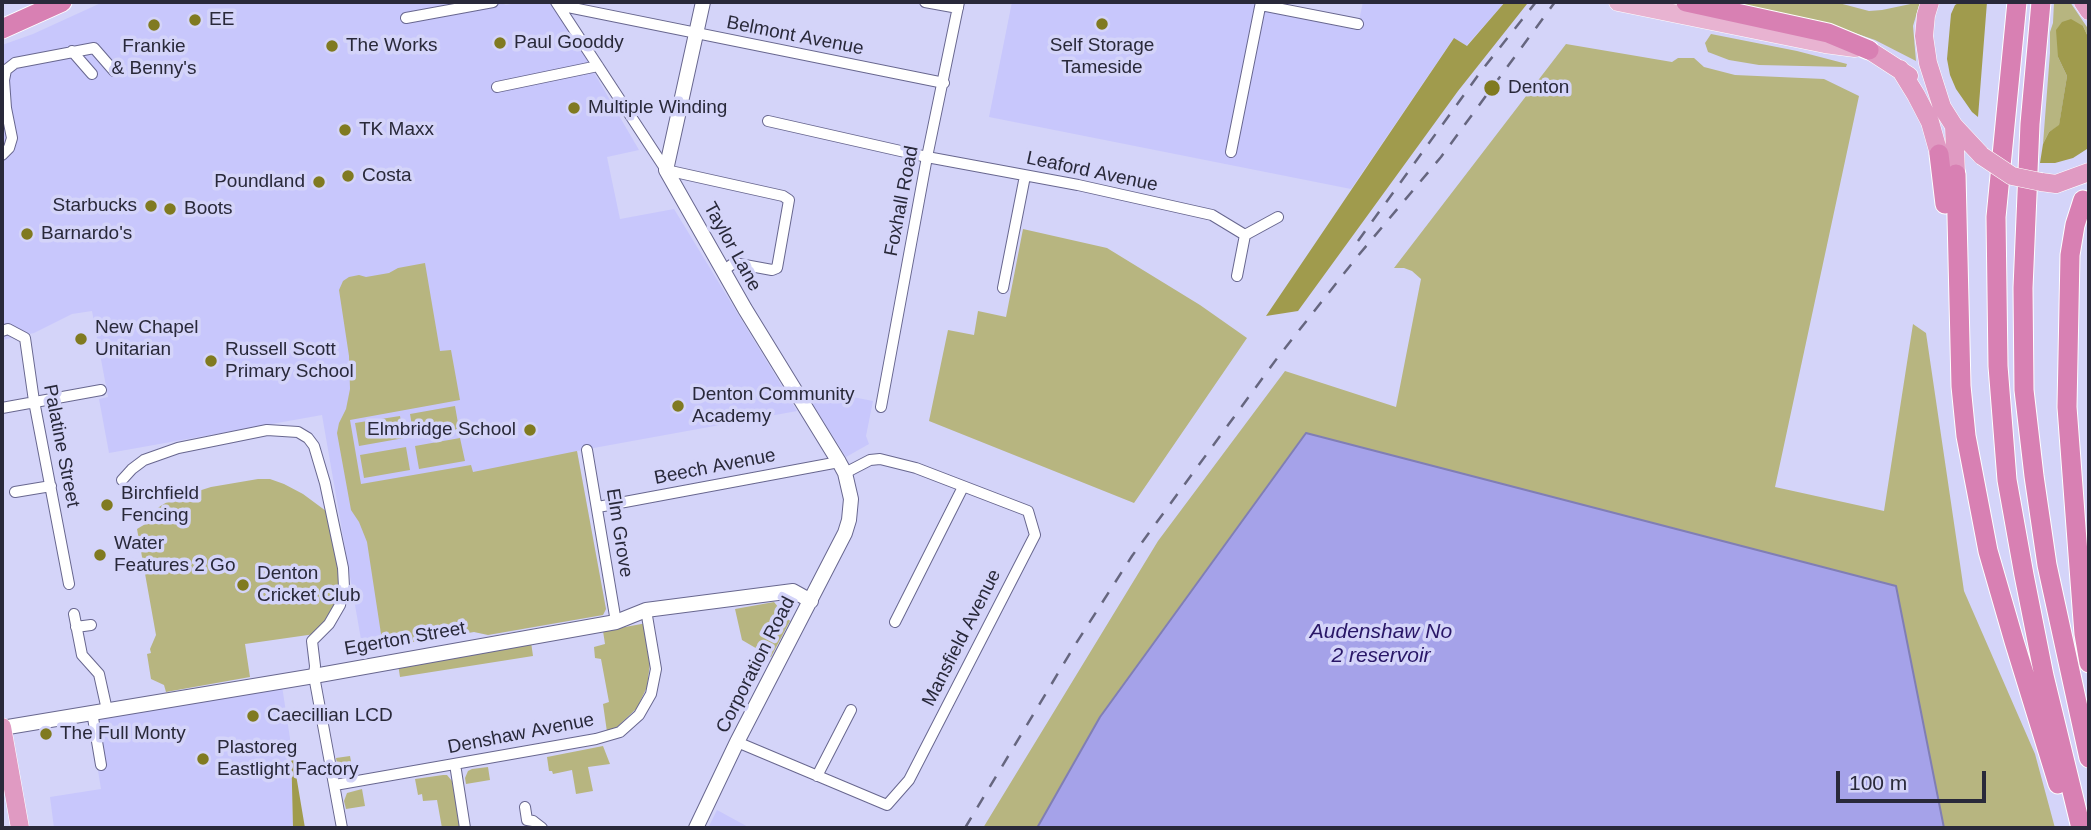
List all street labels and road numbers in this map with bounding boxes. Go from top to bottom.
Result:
street label: Belmont Avenue [725,12,865,60]
street label: Foxhall Road [880,144,924,258]
street label: Leaford Avenue [1024,147,1160,197]
street label: Taylor Lane [698,199,766,295]
street label: Palatine Street [38,383,84,509]
street label: Beech Avenue [652,444,778,490]
street label: Elm Grove [601,487,637,579]
street label: Mansfield Avenue [918,566,1006,710]
street label: Corporation Road [712,593,800,737]
street label: Egerton Street [343,617,467,661]
street label: Denshaw Avenue [446,709,596,759]

